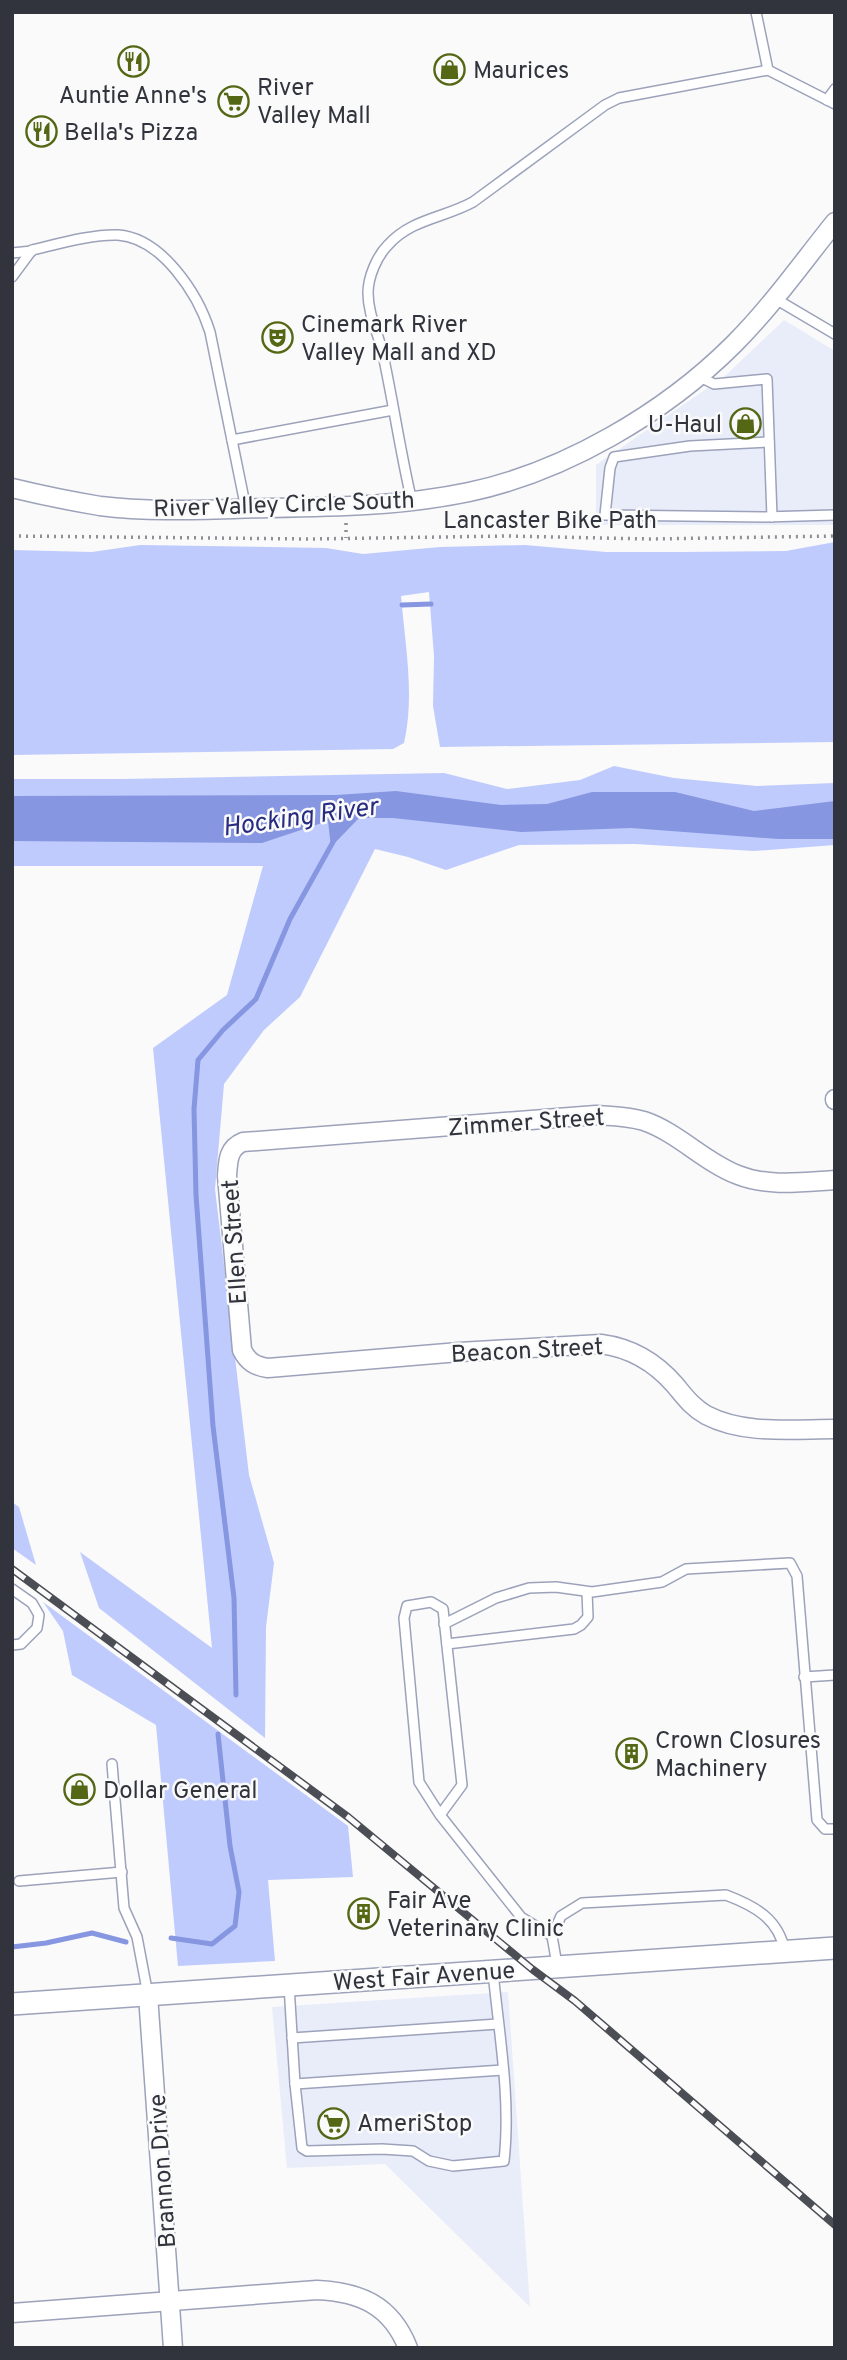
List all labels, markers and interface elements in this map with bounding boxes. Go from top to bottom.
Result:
restaurant icon: Auntie Anne's [116,44,150,78]
shop icon: Maurices [433,53,467,87]
place label: Maurices [473,57,569,87]
place label: River Valley Mall [257,74,371,132]
place label: Auntie Anne's [59,82,207,112]
supermarket icon: River Valley Mall [217,84,251,118]
restaurant icon: Bella's Pizza [24,115,58,149]
place label: Bella's Pizza [64,119,198,149]
place label: Cinemark River Valley Mall and XD [301,311,497,369]
theatre icon: Cinemark River Valley Mall and XD [261,321,295,355]
shop icon: U-Haul [728,407,762,441]
place label: U-Haul [648,411,722,441]
street label: River Valley Circle South [153,486,415,526]
street label: Lancaster Bike Path [443,507,657,537]
water label: Hocking River [221,791,382,846]
street label: Zimmer Street [447,1104,606,1144]
street label: Ellen Street [217,1178,255,1305]
street label: Beacon Street [450,1333,604,1371]
place label: Crown Closures Machinery [655,1727,821,1785]
building icon: Crown Closures Machinery [615,1737,649,1771]
shop icon: Dollar General [63,1773,97,1807]
place label: Dollar General [103,1777,257,1807]
place label: Fair Ave Veterinary Clinic [387,1887,564,1945]
building icon: Fair Ave Veterinary Clinic [347,1897,381,1931]
street label: West Fair Avenue [332,1957,516,1999]
street label: Brannon Drive [144,2093,184,2249]
supermarket icon: AmeriStop [317,2106,351,2140]
place label: AmeriStop [357,2110,472,2140]

